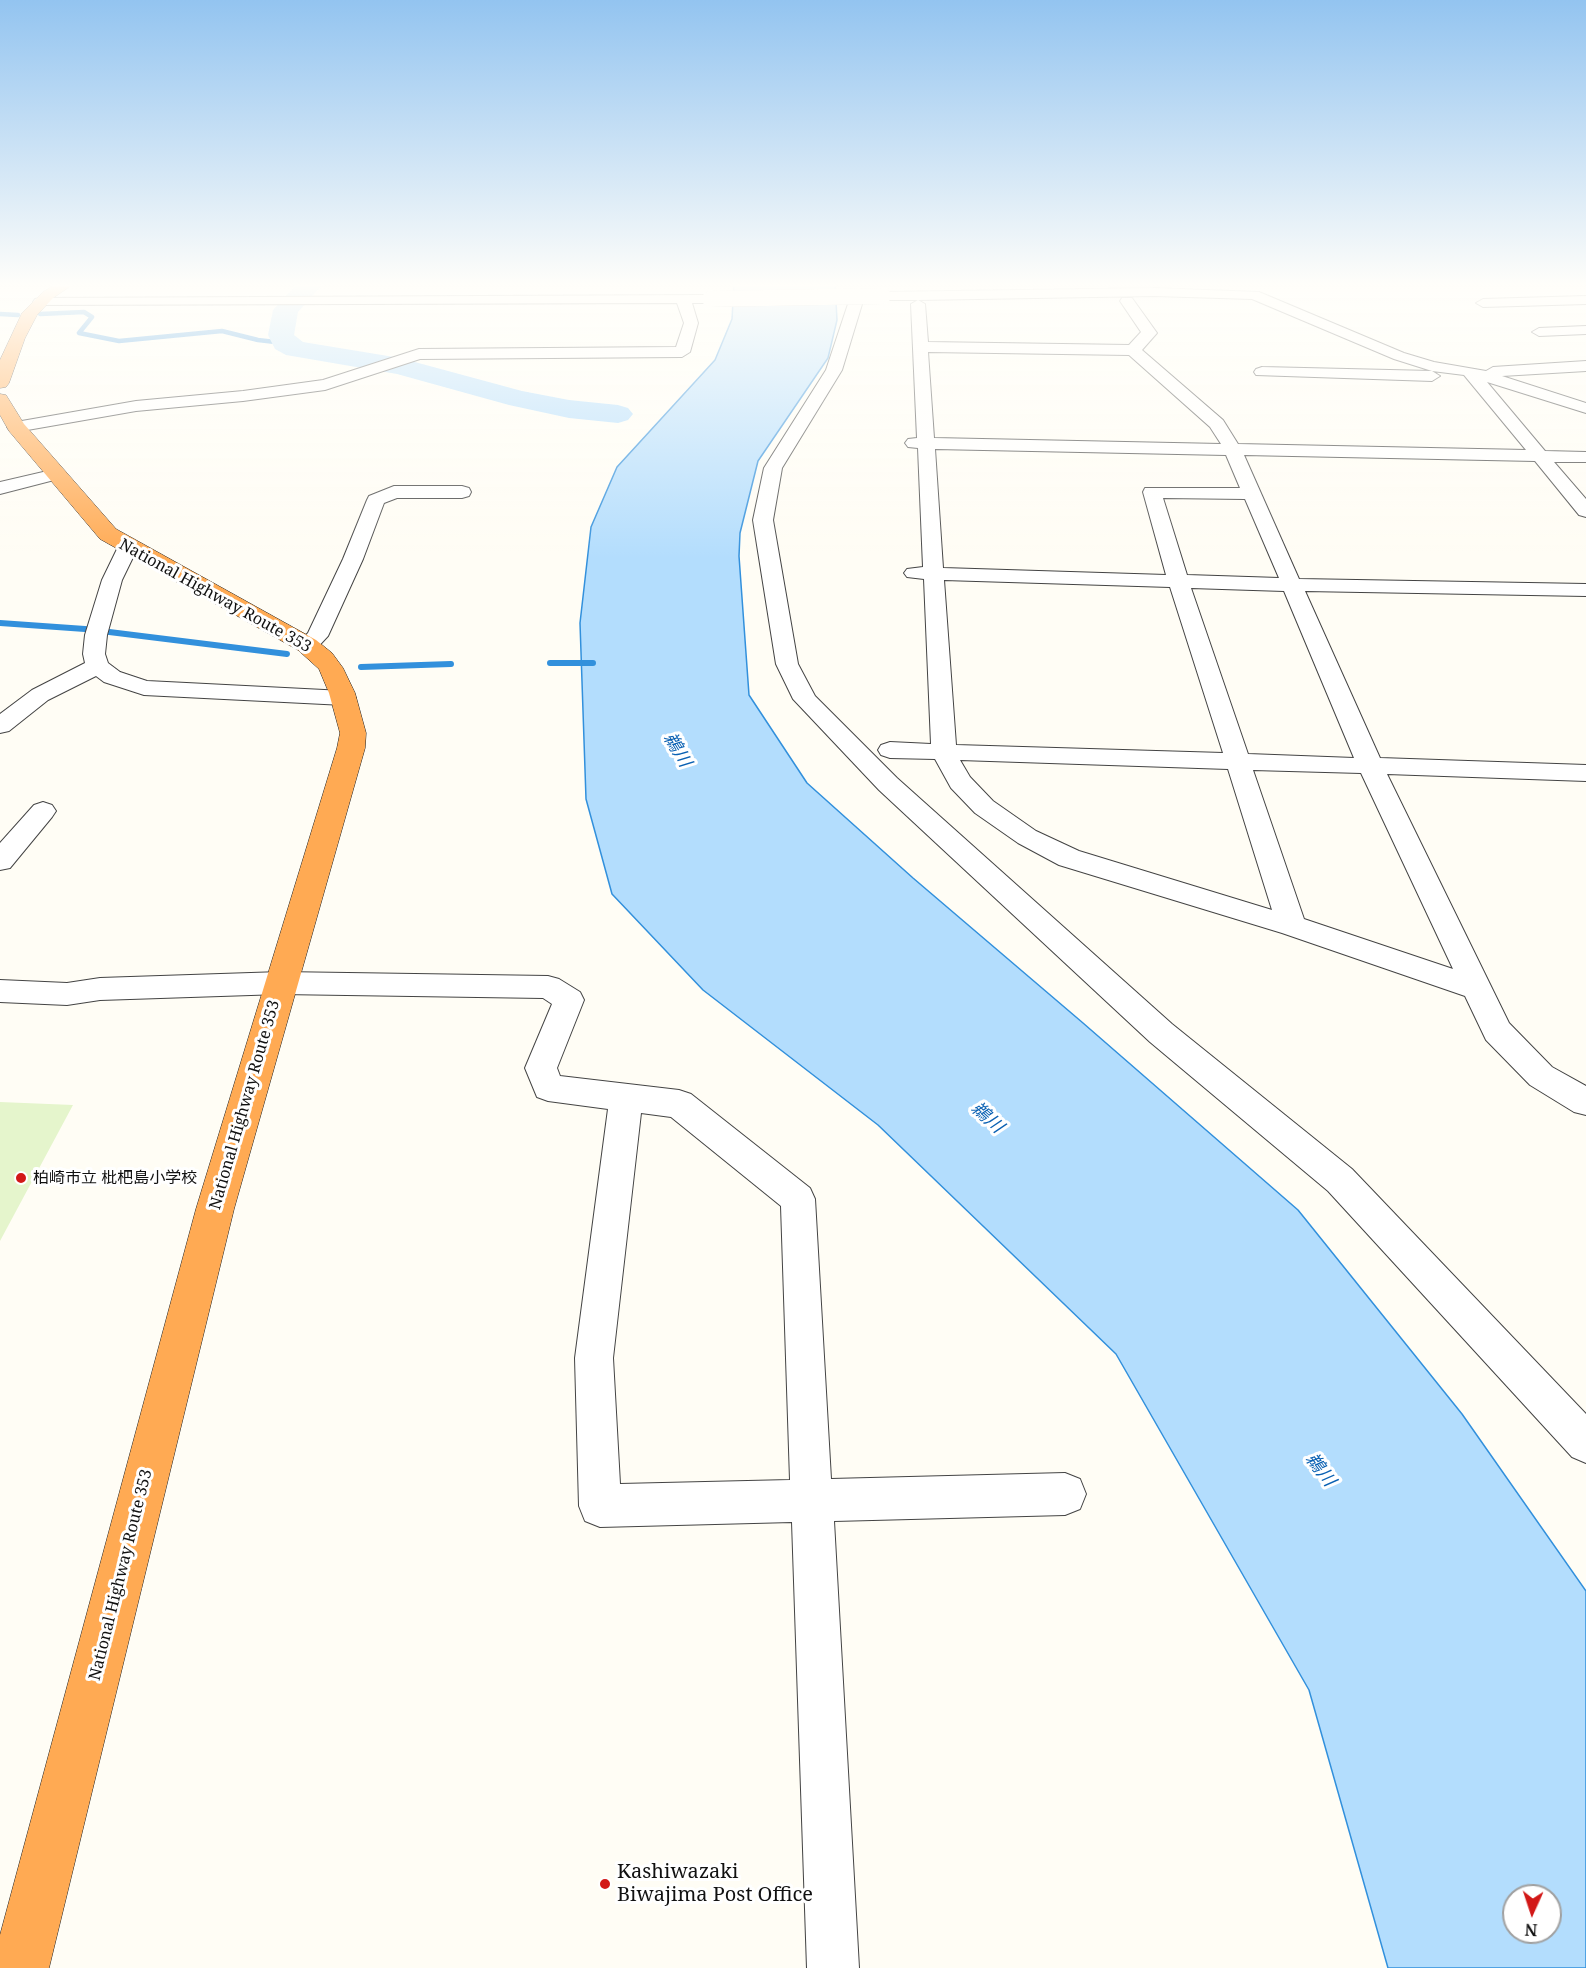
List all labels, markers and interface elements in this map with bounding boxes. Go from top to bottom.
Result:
street label: National Highway Route 353 [115,535,315,657]
water label: 鵜川 [658,729,696,771]
street label: National Highway Route 353 [206,998,284,1212]
water label: 鵜川 [966,1098,1008,1138]
place label: 柏崎市立 枇杷島小学校 [33,1168,197,1188]
marker: 柏崎市立 枇杷島小学校 [14,1171,28,1185]
water label: 鵜川 [1300,1449,1340,1491]
street label: National Highway Route 353 [85,1467,157,1683]
place label: Kashiwazaki Biwajima Post Office [617,1860,813,1907]
marker: Kashiwazaki Biwajima Post Office [598,1877,612,1891]
north arrow [1502,1884,1562,1944]
text: N [1524,1919,1538,1941]

